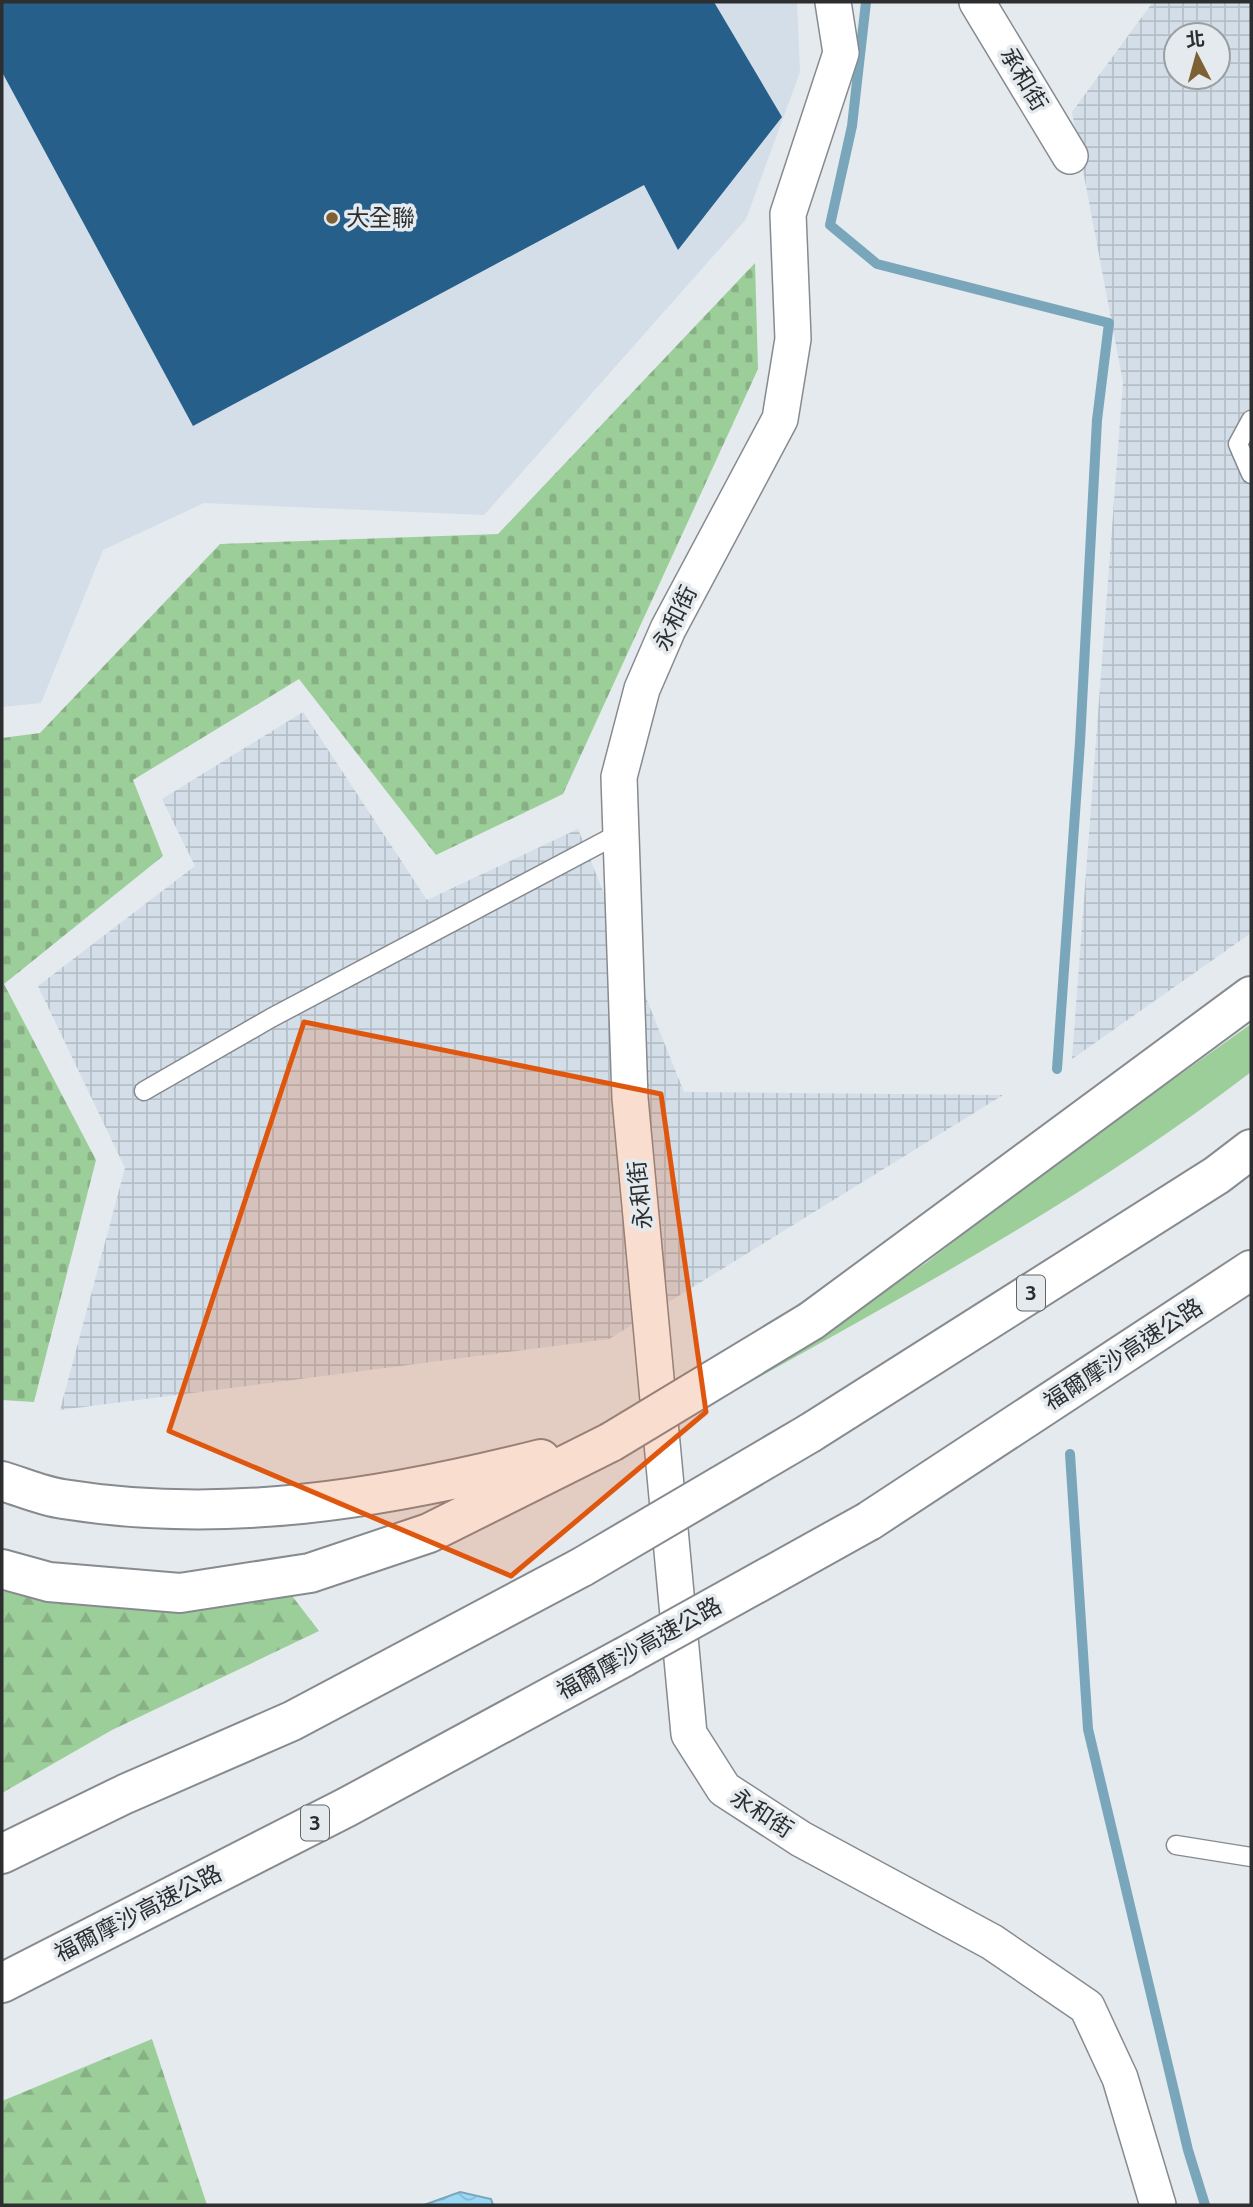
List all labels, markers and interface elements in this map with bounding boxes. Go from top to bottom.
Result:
north arrow [1162,21,1232,91]
text: 北 [1185,27,1206,51]
street label: 承和街 [996,43,1053,115]
place label: 大全聯 [346,205,415,230]
marker: 大全聯 [324,210,340,226]
street label: 永和街 [648,581,701,654]
street label: 永和街 [623,1159,656,1231]
road number: 3 [1017,1276,1045,1310]
street label: 福爾摩沙高速公路 [1039,1293,1207,1414]
street label: 福爾摩沙高速公路 [552,1592,725,1703]
street label: 永和街 [727,1783,798,1842]
road number: 3 [301,1806,329,1840]
street label: 福爾摩沙高速公路 [50,1860,225,1965]

